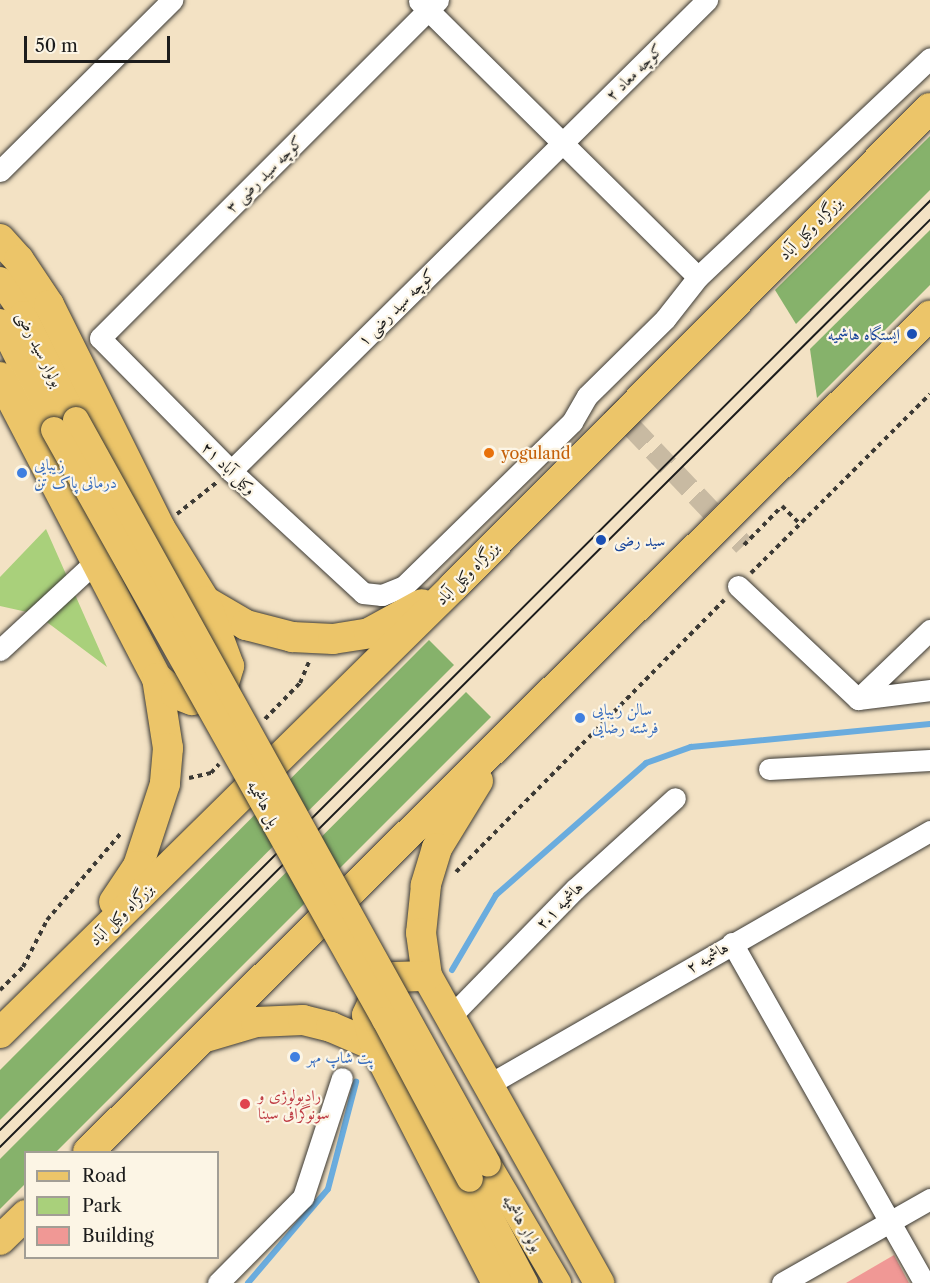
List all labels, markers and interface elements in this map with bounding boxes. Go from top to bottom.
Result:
scale bar [27,24,172,62]
text: 50 m [35,35,78,57]
street label: کوچه معاد ۲ [602,40,666,104]
street label: کوچه سید رضی ۳ [221,131,307,217]
street label: بزرگراه وکیل آباد [774,192,846,264]
street label: کوچه سید رضی ۱ [353,264,439,350]
street label: بولوار سید رضی [13,308,67,390]
place label: ایستگاه هاشمیه [828,324,900,344]
marker: ایستگاه هاشمیه [905,327,919,341]
street label: ۲۱ وکیل آباد [198,437,260,499]
place label: yoguland [501,443,571,463]
marker: yoguland [482,446,496,460]
place label: زیبایی درمانی پاک تن [34,454,117,492]
marker: زیبایی درمانی پاک تن [15,466,29,480]
place label: سید رضی [614,530,665,550]
marker: سید رضی [592,531,610,549]
street label: بزرگراه وکیل آباد [431,537,503,609]
place label: سالن زیبایی فرشته رضایی [592,699,658,737]
marker: سالن زیبایی فرشته رضایی [573,711,587,725]
street label: پل هاشمیه [244,777,284,829]
street label: هاشمیه ۲.۱ [531,877,587,933]
street label: بزرگراه وکیل آباد [85,879,157,949]
street label: هاشمیه ۲ [682,937,732,977]
place label: پت شاپ مهر [307,1047,374,1067]
marker: پت شاپ مهر [288,1050,302,1064]
place label: رادیولوژی و سونوگرافی سینا [258,1085,330,1123]
marker: رادیولوژی و سونوگرافی سینا [236,1095,254,1113]
legend [24,1151,219,1259]
text: Road [82,1165,127,1187]
street label: بولوار هاشمیه [499,1191,547,1255]
text: Park [82,1195,121,1217]
text: Building [82,1225,154,1247]

